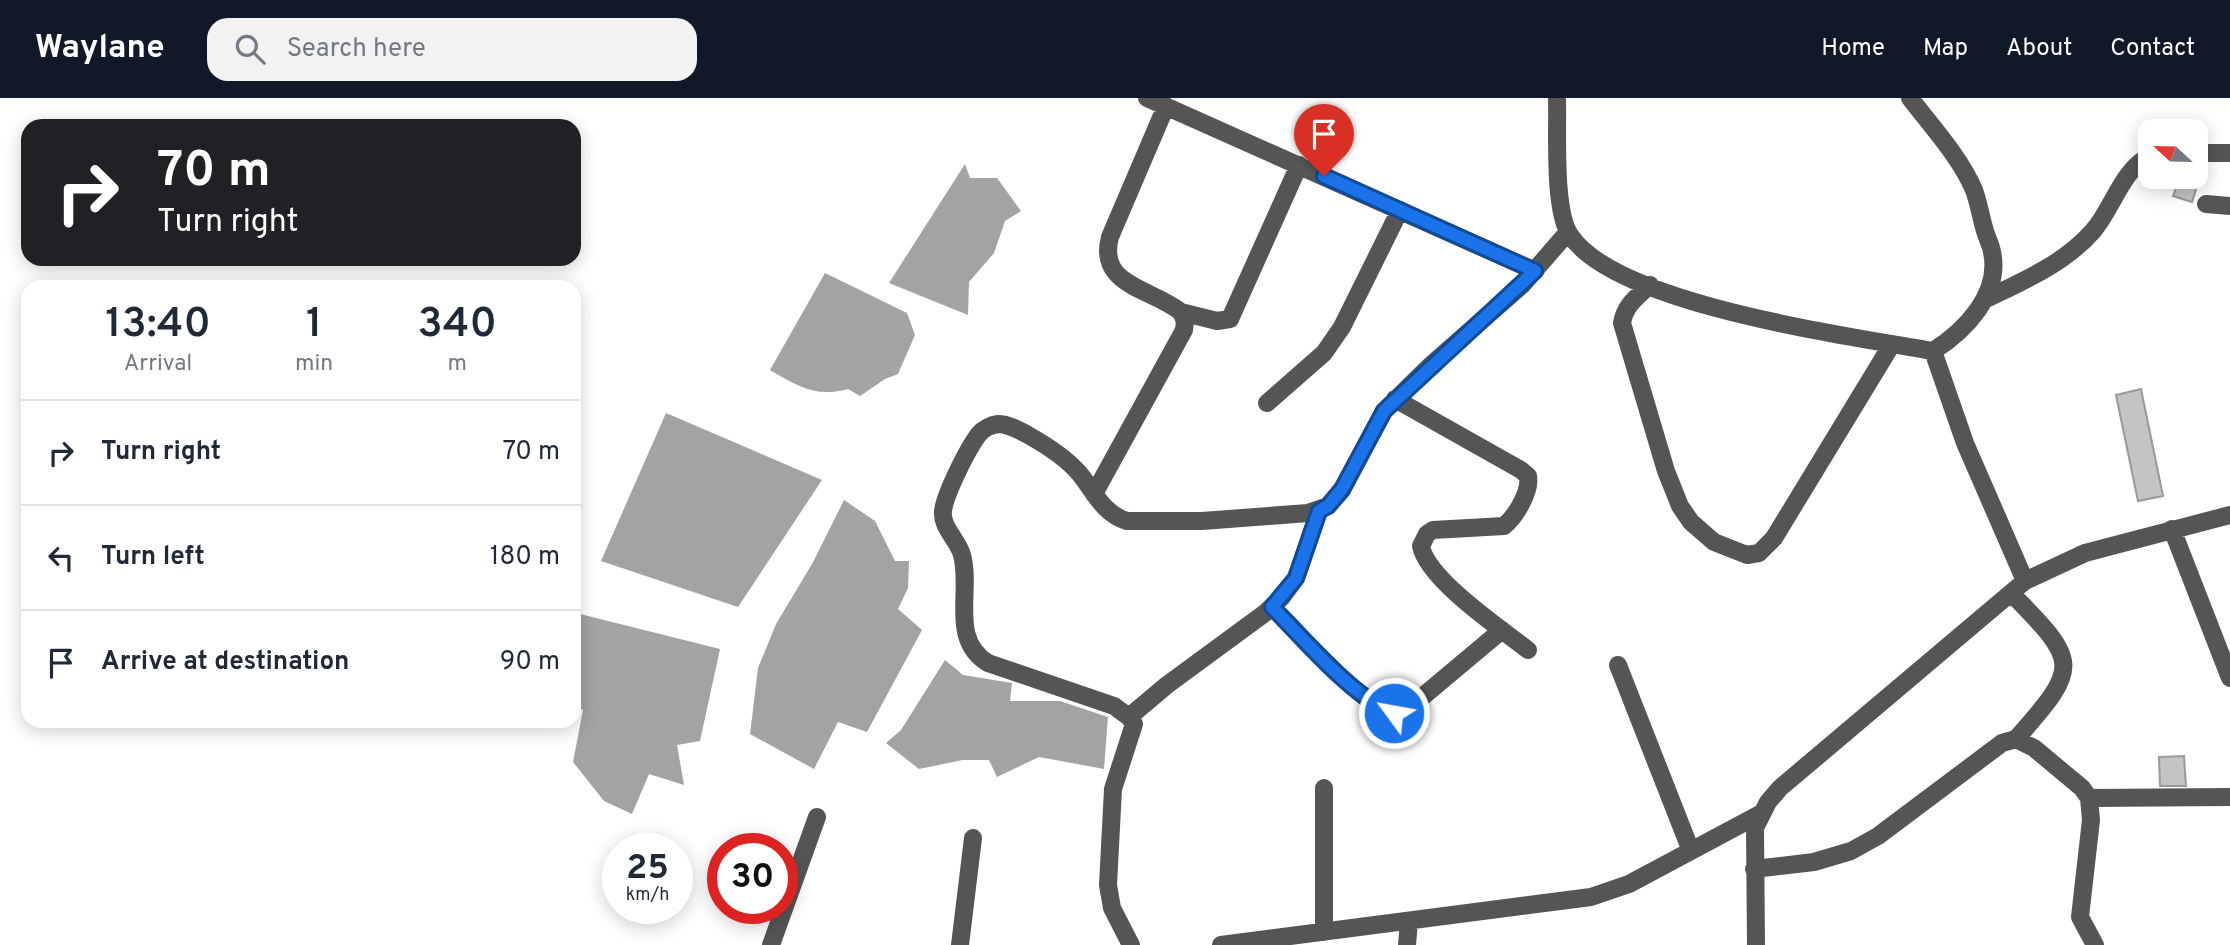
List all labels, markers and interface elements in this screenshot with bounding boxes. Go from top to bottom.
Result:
search box [207,18,697,81]
text: Waylane [35,28,165,70]
icon: search [231,30,269,68]
text: Search here [287,33,426,66]
text: Home [1821,34,1885,64]
text: Map [1923,34,1968,64]
text: About [2006,34,2072,64]
text: Contact [2110,34,2195,64]
pin [1294,104,1354,176]
icon: arrive [1305,115,1343,153]
north arrow [2138,119,2208,189]
map controls [2138,119,2208,189]
text: 70 m [157,142,271,204]
icon: right [42,147,133,238]
text: Turn right [157,203,299,243]
text: 13:40 [105,299,211,352]
text: 1 [306,299,322,352]
text: 340 [418,299,497,352]
text: Arrival [124,350,192,379]
text: min [295,350,333,379]
text: m [447,350,467,379]
icon: right [42,434,80,472]
text: Turn right [101,436,221,469]
text: 70 m [502,436,560,469]
icon: left [42,539,80,577]
text: Turn left [101,541,205,574]
text: 180 m [490,541,560,574]
icon: arrive [42,644,80,682]
text: Arrive at destination [101,646,349,679]
text: 90 m [500,646,560,679]
position arrow [1357,676,1431,750]
speed limit sign: 30 [707,833,798,924]
text: 25 [626,847,669,891]
text: km/h [626,884,669,907]

